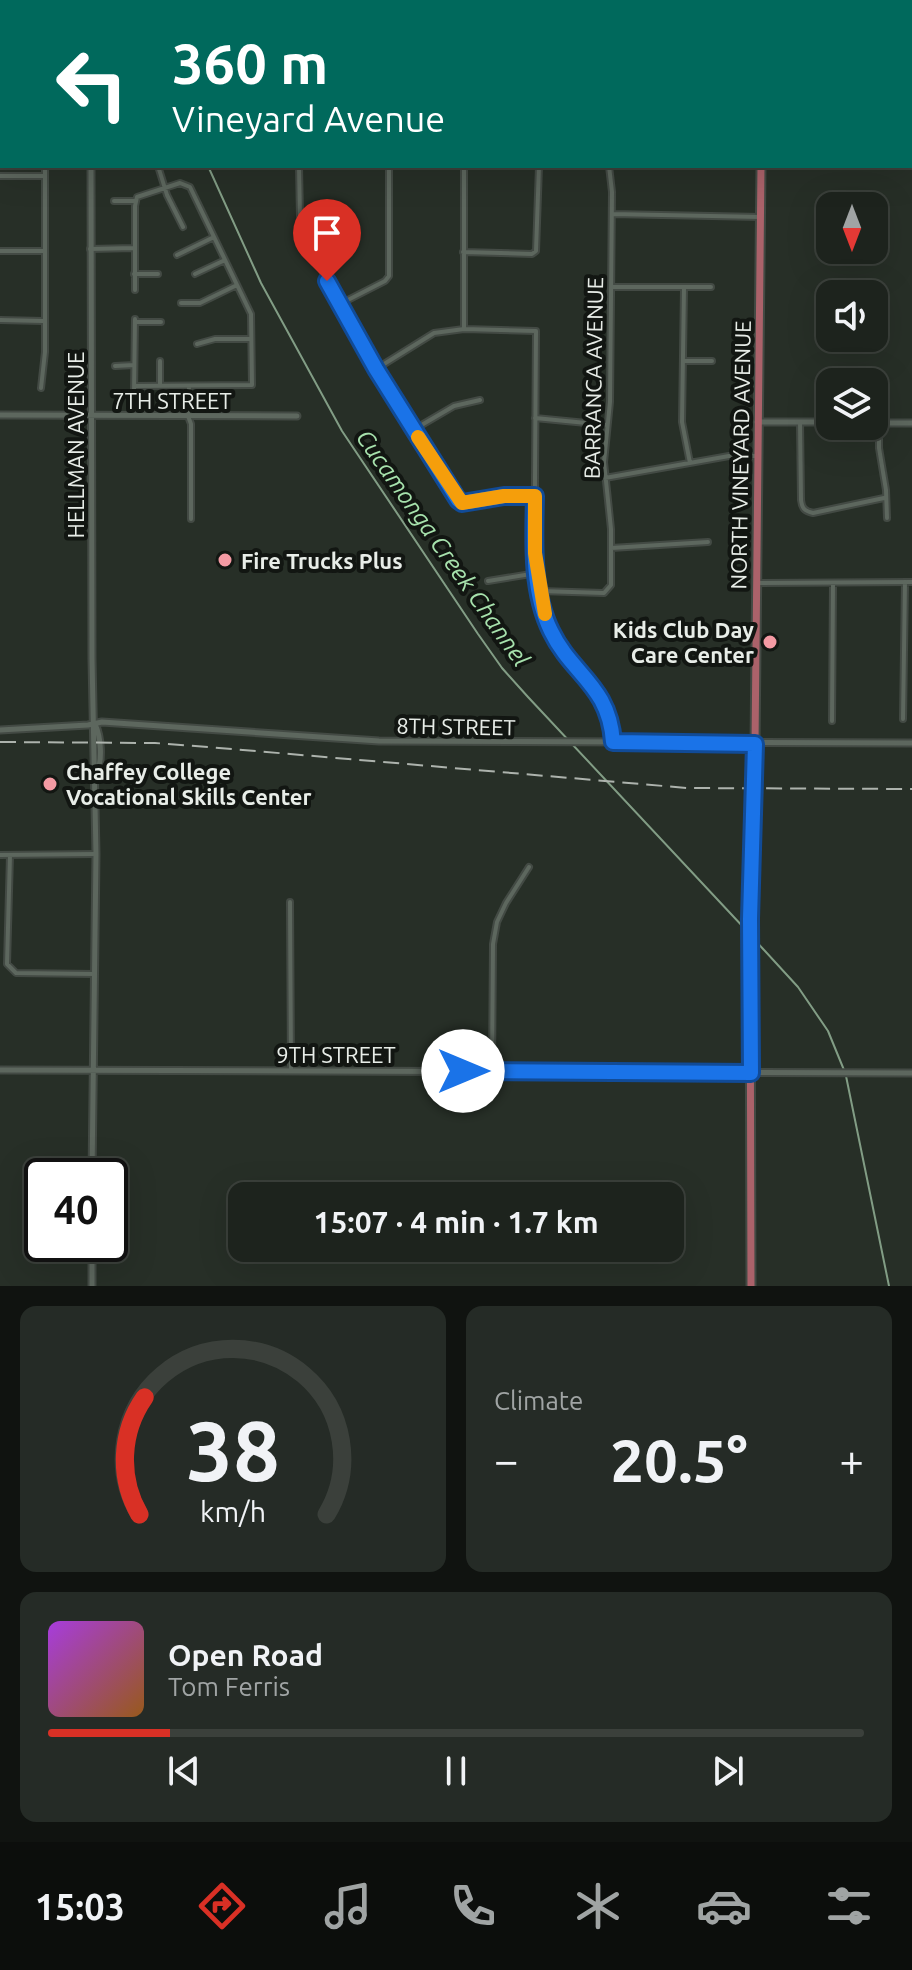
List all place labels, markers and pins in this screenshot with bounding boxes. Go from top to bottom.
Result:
pin [293,199,361,281]
place label: Fire Trucks Plus [241,548,403,573]
marker: Fire Trucks Plus [216,551,234,569]
place label: Kids Club Day Care Center [613,617,754,667]
marker: Kids Club Day Care Center [761,633,779,651]
place label: Chaffey College Vocational Skills Center [66,759,312,809]
marker: Chaffey College Vocational Skills Center [41,775,59,793]

